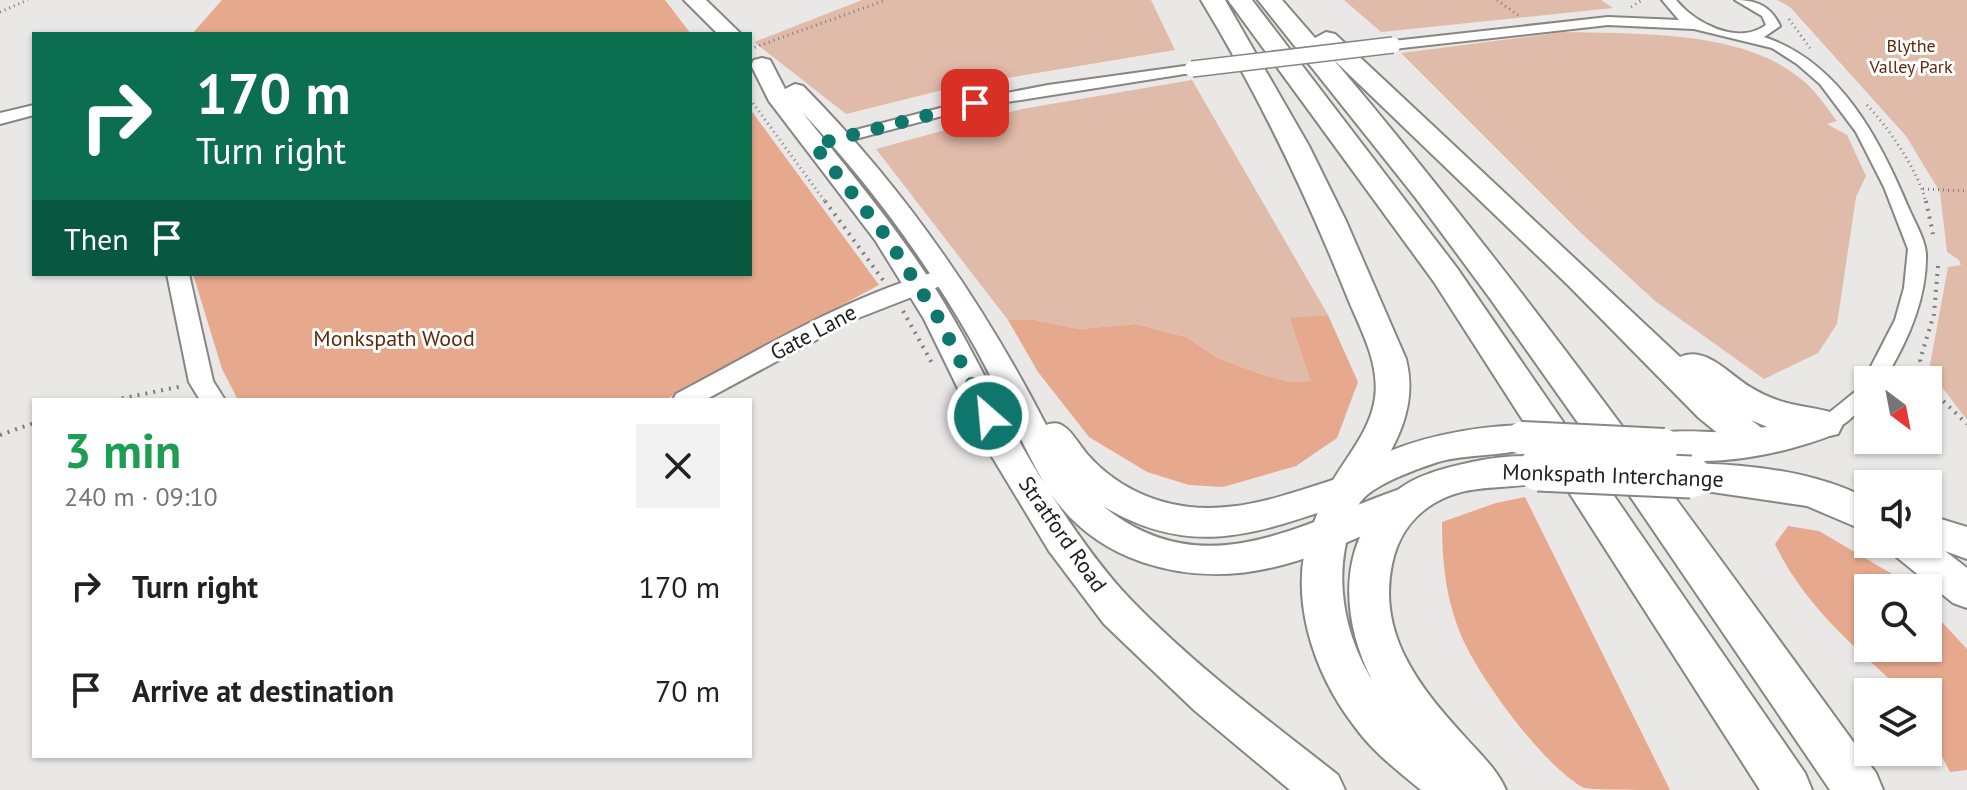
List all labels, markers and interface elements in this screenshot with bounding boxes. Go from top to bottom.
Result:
park label: Blythe Valley Park [1868,34,1953,78]
text: 170 m [196,57,351,129]
icon: right [64,64,168,168]
pin [941,69,1009,137]
icon: arrive [953,81,997,125]
text: Turn right [196,127,346,174]
icon: arrive [145,216,189,260]
text: Then [64,219,129,258]
street label: Gate Lane [765,298,861,366]
park label: Monkspath Wood [313,324,475,352]
north arrow [1854,366,1942,454]
map controls [1854,366,1942,766]
position arrow [946,374,1030,458]
text: 3 min [64,419,181,481]
button: close [636,424,720,508]
street label: Monkspath Interchange [1502,457,1724,493]
button: sound [1854,470,1942,558]
street label: Stratford Road [1013,471,1113,597]
text: 240 m · 09:10 [64,480,218,513]
icon: right [64,564,108,608]
text: Turn right [132,567,258,606]
text: 170 m [639,567,720,606]
button: search [1854,574,1942,662]
icon: arrive [64,668,108,712]
text: Arrive at destination [132,671,394,710]
text: 70 m [655,671,720,710]
button: layers [1854,678,1942,766]

